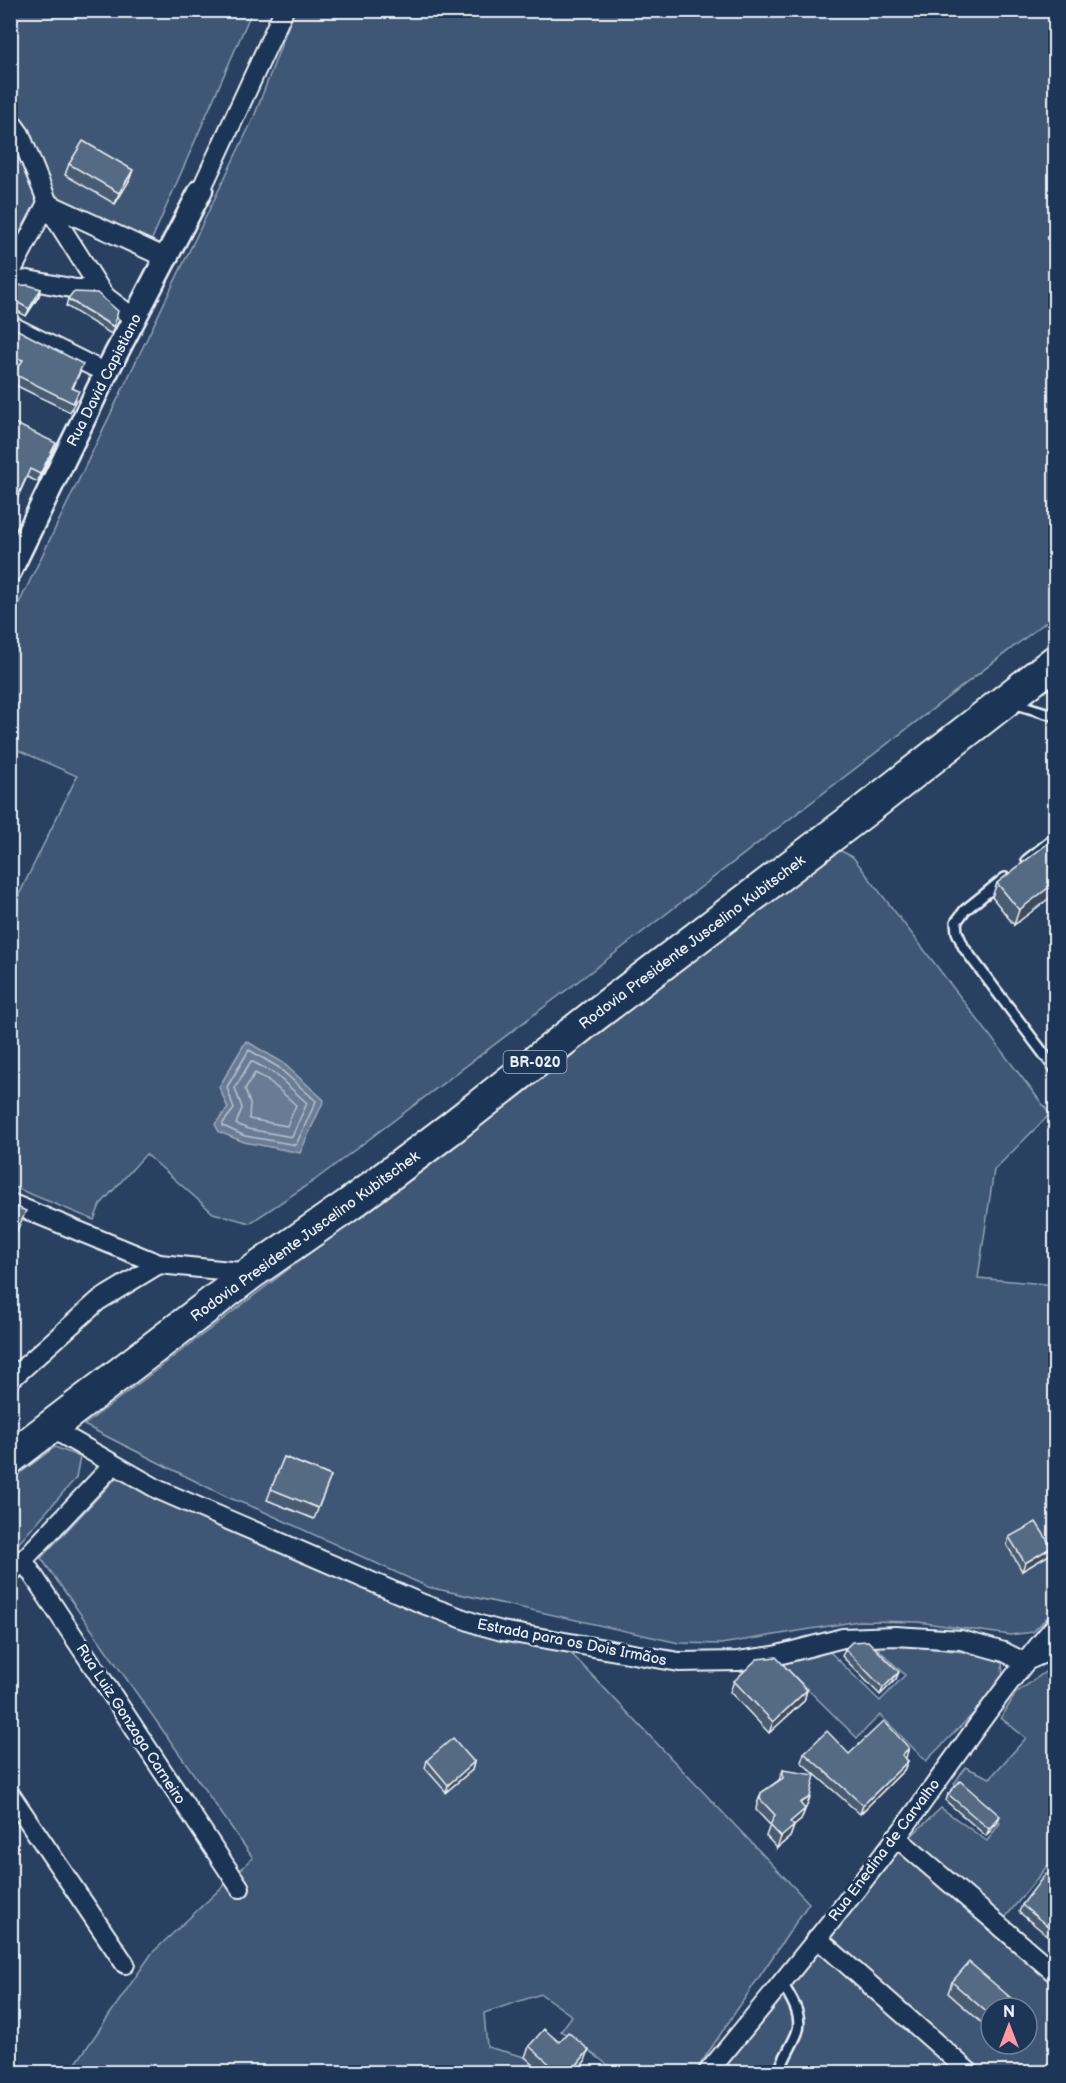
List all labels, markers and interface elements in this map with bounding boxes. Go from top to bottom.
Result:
street label: Rua David Capistiano [63,311,146,450]
street label: Rodovia Presidente Juscelino Kubitschek [575,851,810,1034]
road number: BR-020 [504,1051,566,1073]
street label: Rodovia Presidente Juscelino Kubitschek [187,1146,424,1326]
street label: Estrada para os Dois Irmãos [475,1615,669,1670]
street label: Rua Luiz Gonzaga Carneiro [72,1641,190,1808]
street label: Rua Enedina de Carvalho [825,1775,944,1925]
north arrow [979,1996,1039,2056]
text: N [1003,2003,1015,2022]

